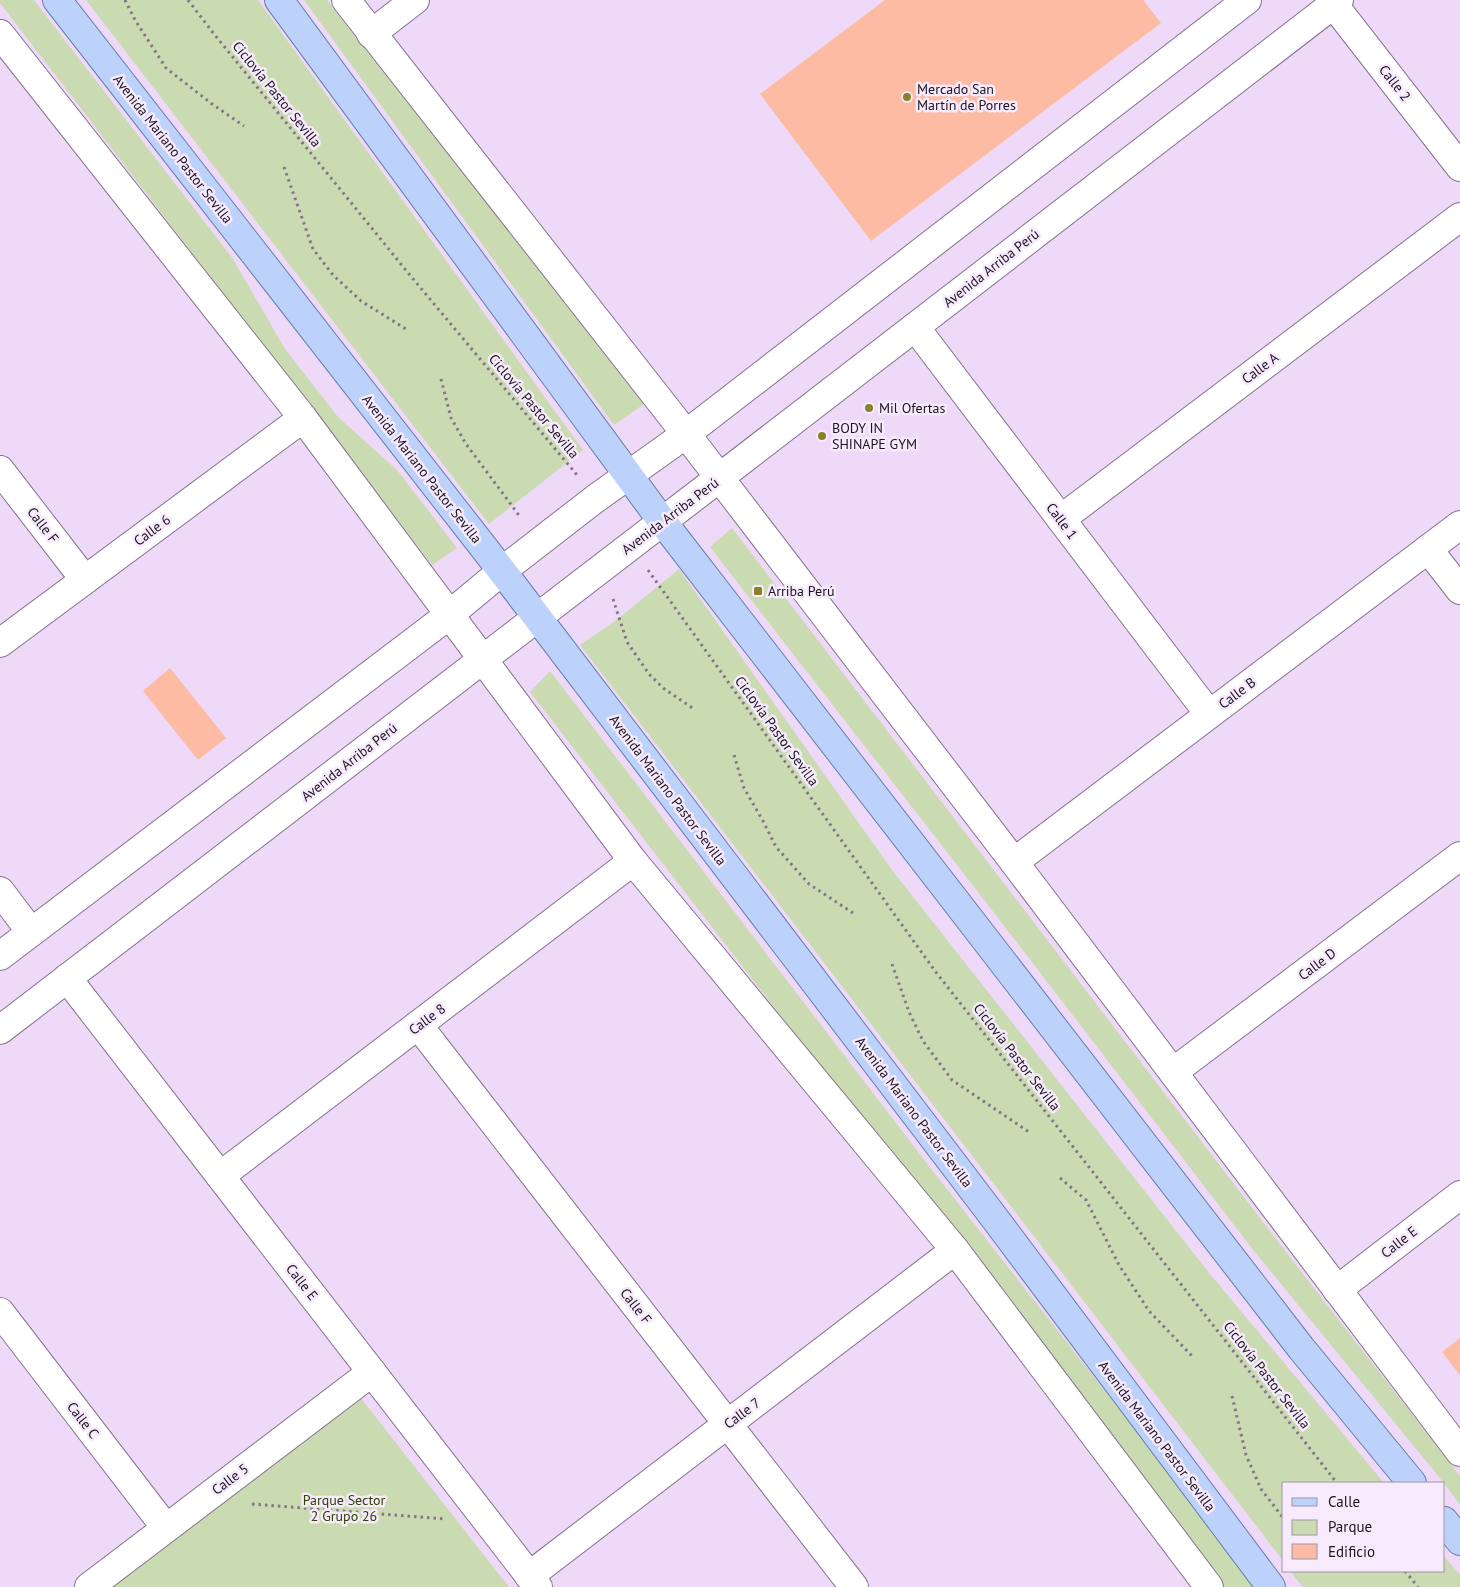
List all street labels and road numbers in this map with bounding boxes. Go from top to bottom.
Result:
street label: Ciclovía Pastor Sevilla [229,37,325,151]
street label: Calle 2 [1375,61,1415,105]
street label: Avenida Mariano Pastor Sevilla [109,71,237,227]
street label: Avenida Arriba Perú [939,225,1043,311]
street label: Calle A [1238,348,1283,388]
street label: Ciclovía Pastor Sevilla [485,350,583,462]
street label: Avenida Mariano Pastor Sevilla [358,391,486,547]
street label: Avenida Arriba Perú [618,474,722,558]
street label: Calle 1 [1042,499,1082,543]
street label: Calle F [23,503,63,547]
street label: Calle 6 [130,510,174,550]
street label: Ciclovía Pastor Sevilla [731,673,823,789]
street label: Calle B [1215,673,1259,713]
street label: Avenida Mariano Pastor Sevilla [605,711,731,869]
street label: Avenida Arriba Perú [297,719,401,805]
street label: Calle D [1294,944,1340,984]
street label: Calle 8 [405,999,449,1039]
street label: Ciclovía Pastor Sevilla [969,1000,1065,1114]
street label: Avenida Mariano Pastor Sevilla [851,1033,977,1191]
street label: Calle E [1377,1222,1421,1262]
street label: Calle E [282,1260,322,1304]
street label: Calle F [616,1284,656,1328]
street label: Ciclovía Pastor Sevilla [1219,1318,1315,1432]
street label: Avenida Mariano Pastor Sevilla [1094,1357,1220,1515]
street label: Calle 7 [720,1393,764,1433]
street label: Calle C [63,1398,103,1442]
street label: Calle 5 [208,1459,252,1499]

